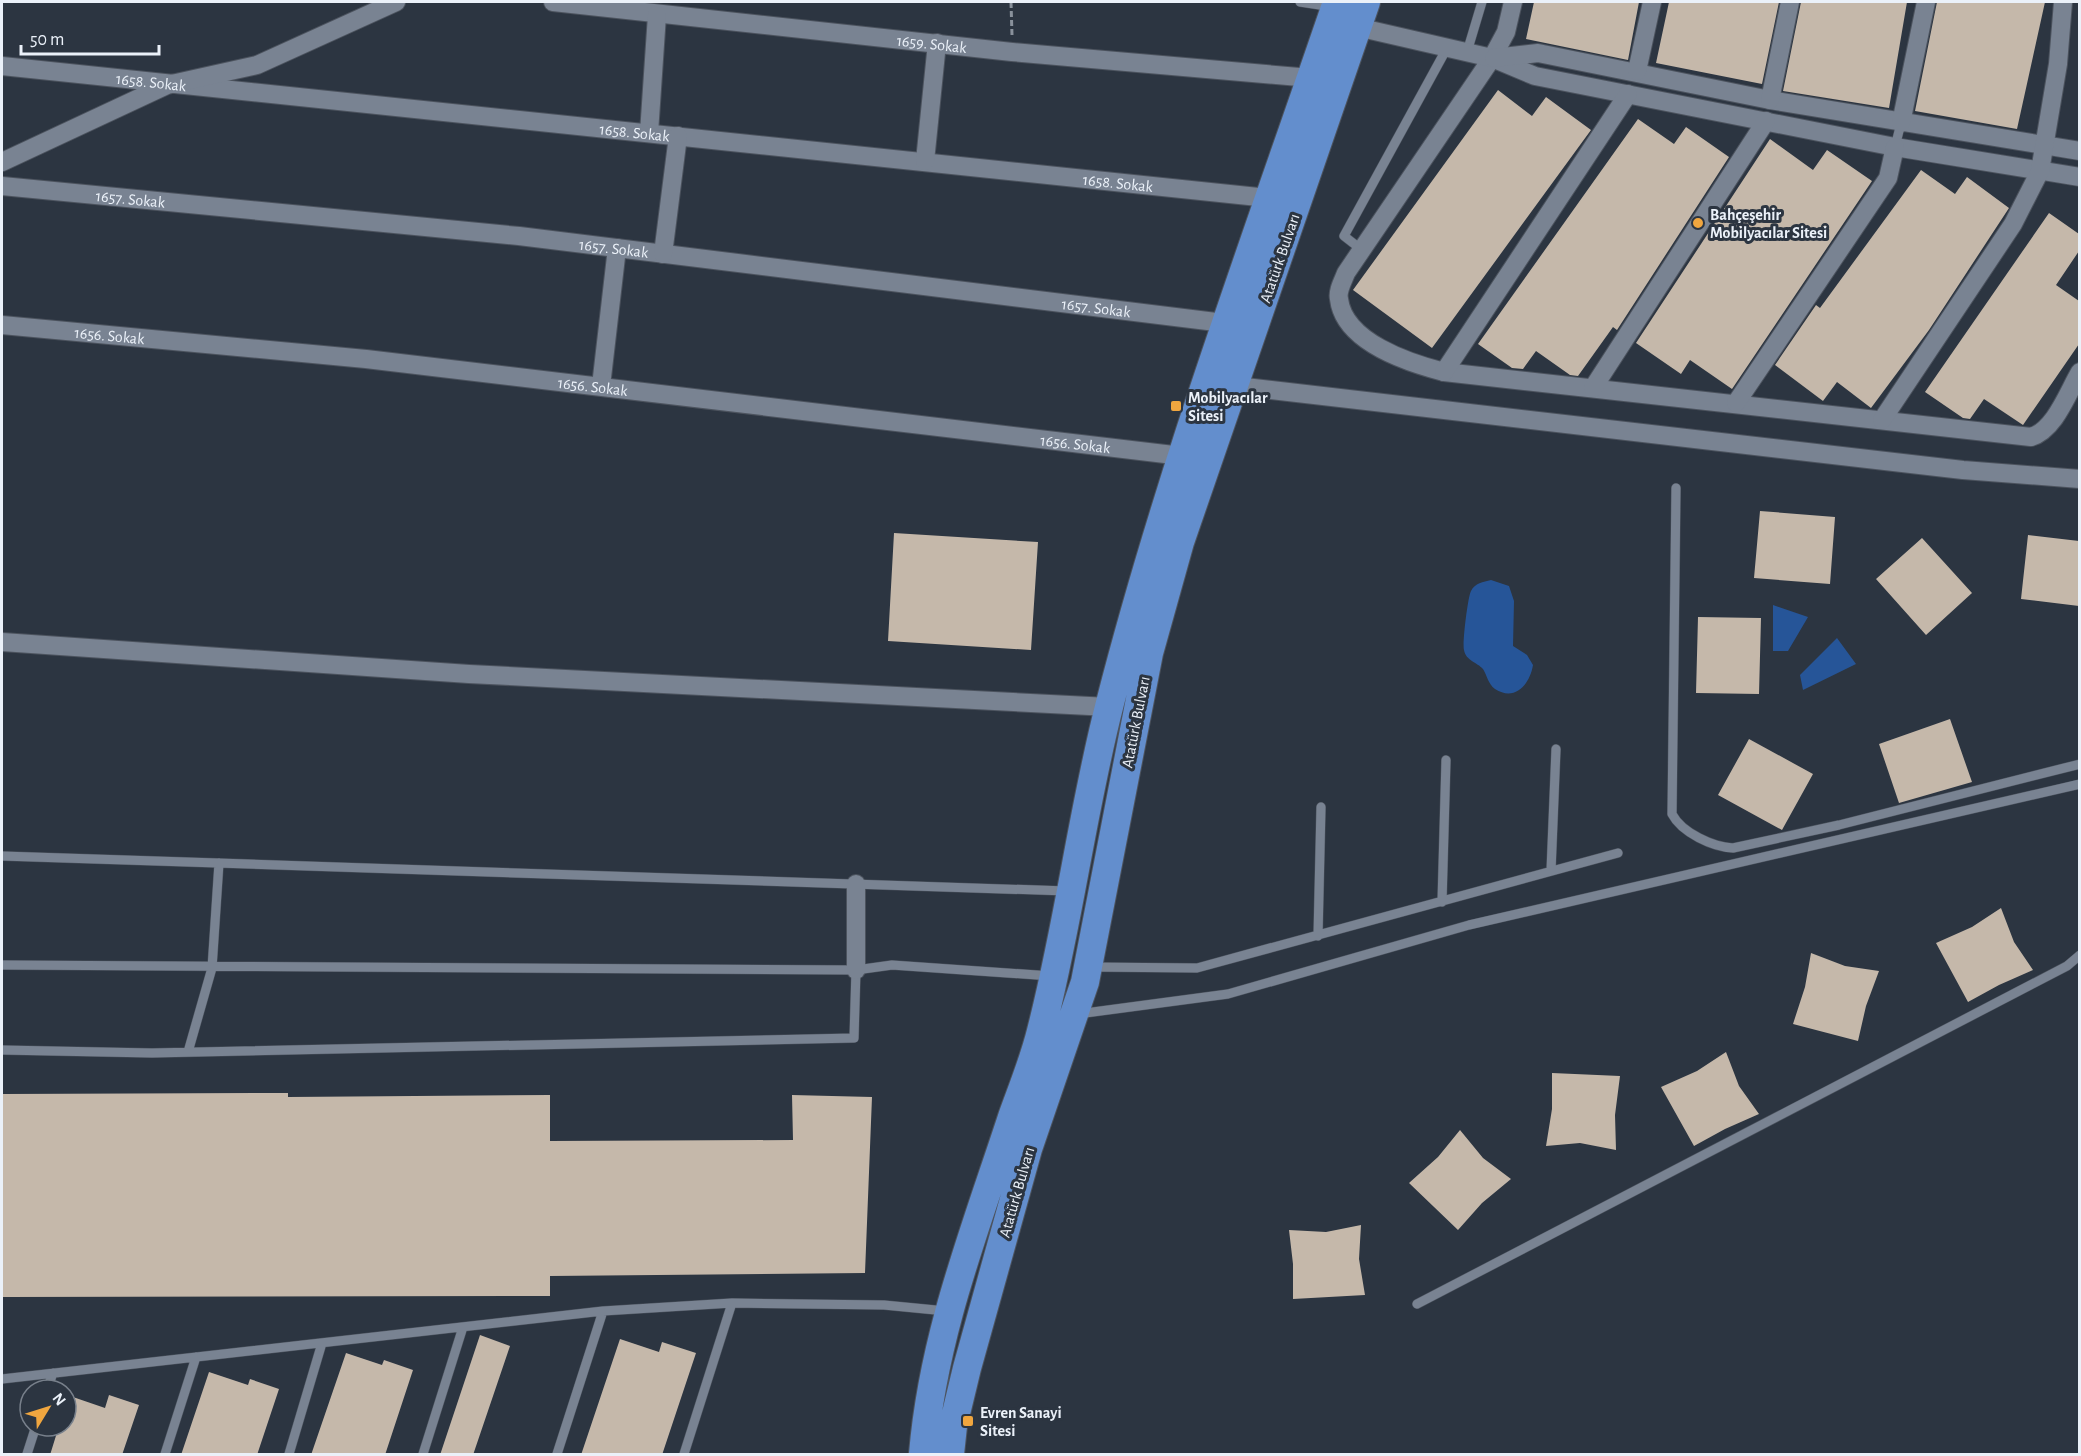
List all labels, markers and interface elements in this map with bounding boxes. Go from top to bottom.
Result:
scale bar [21,18,159,56]
text: 50 m [30,31,64,49]
street label: 1659. Sokak [896,32,968,56]
street label: 1658. Sokak [115,71,188,94]
street label: 1658. Sokak [599,121,671,145]
street label: 1658. Sokak [1082,172,1154,195]
street label: 1657. Sokak [95,188,166,211]
place label: Bahçeşehir Mobilyacılar Sitesi [1710,207,1827,242]
street label: Atatürk Bulvarı [1257,212,1303,305]
marker: Bahçeşehir Mobilyacılar Sitesi [1691,216,1705,230]
street label: 1657. Sokak [578,237,650,261]
street label: 1657. Sokak [1061,296,1132,321]
street label: 1656. Sokak [74,325,146,347]
street label: 1656. Sokak [557,375,629,399]
place label: Mobilyacılar Sitesi [1188,390,1268,424]
marker: Mobilyacılar Sitesi [1169,399,1183,413]
street label: 1656. Sokak [1039,432,1112,457]
street label: Atatürk Bulvarı [1119,675,1153,769]
street label: Atatürk Bulvarı [996,1145,1037,1239]
north arrow [18,1378,78,1438]
text: N [49,1390,69,1409]
place label: Evren Sanayi Sitesi [980,1405,1062,1439]
marker: Evren Sanayi Sitesi [961,1414,975,1428]

